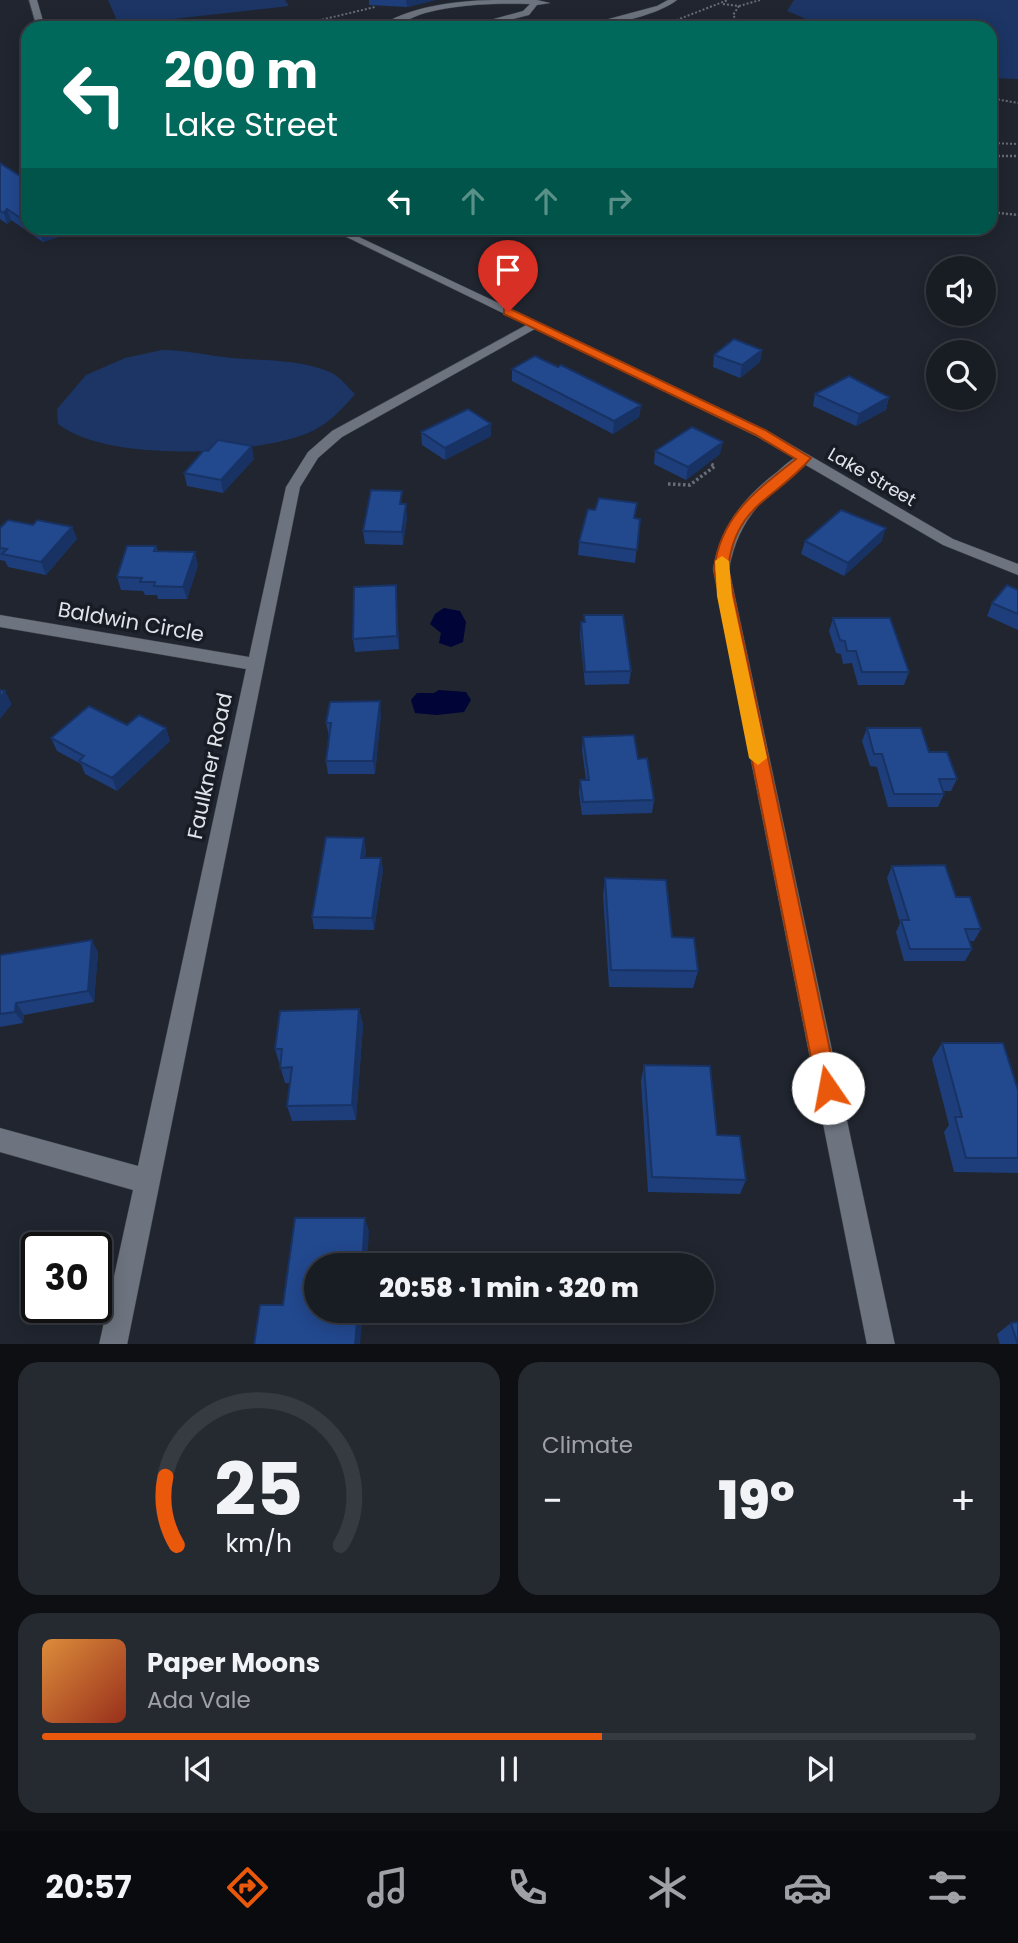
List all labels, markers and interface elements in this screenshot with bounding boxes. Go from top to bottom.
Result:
text: 200 m [164,37,318,105]
icon: left [49,49,140,140]
text: Lake Street [164,102,338,147]
icon: left [381,182,419,220]
icon: ahead [454,182,492,220]
icon: ahead [527,182,565,220]
icon: right [600,182,638,220]
pin [478,240,538,312]
icon: arrive [489,251,527,289]
map controls [926,256,996,410]
button: sound [926,256,996,326]
button: search [926,340,996,410]
street label: Lake Street [824,441,921,512]
street label: Baldwin Circle [56,594,206,649]
street label: Faulkner Road [180,690,239,842]
position arrow [791,1051,865,1125]
speed limit sign: 30 [21,1232,112,1323]
text: 20:58 · 1 min · 320 m [379,1270,639,1306]
text: Climate [542,1429,633,1461]
text: 25 [215,1439,303,1540]
text: 19° [718,1464,795,1537]
text: − [542,1474,563,1527]
text: + [950,1474,976,1527]
text: km/h [226,1525,292,1560]
text: Paper Moons [147,1645,320,1681]
text: Ada Vale [147,1684,251,1716]
icon: previous [179,1750,217,1788]
icon: pause [490,1750,528,1788]
icon: next [801,1750,839,1788]
icon: directions [223,1863,272,1912]
icon: music [363,1863,412,1912]
icon: phone [503,1863,552,1912]
icon: climate [643,1863,692,1912]
icon: car [783,1863,832,1912]
icon: filters [923,1863,972,1912]
text: 20:57 [46,1864,132,1909]

